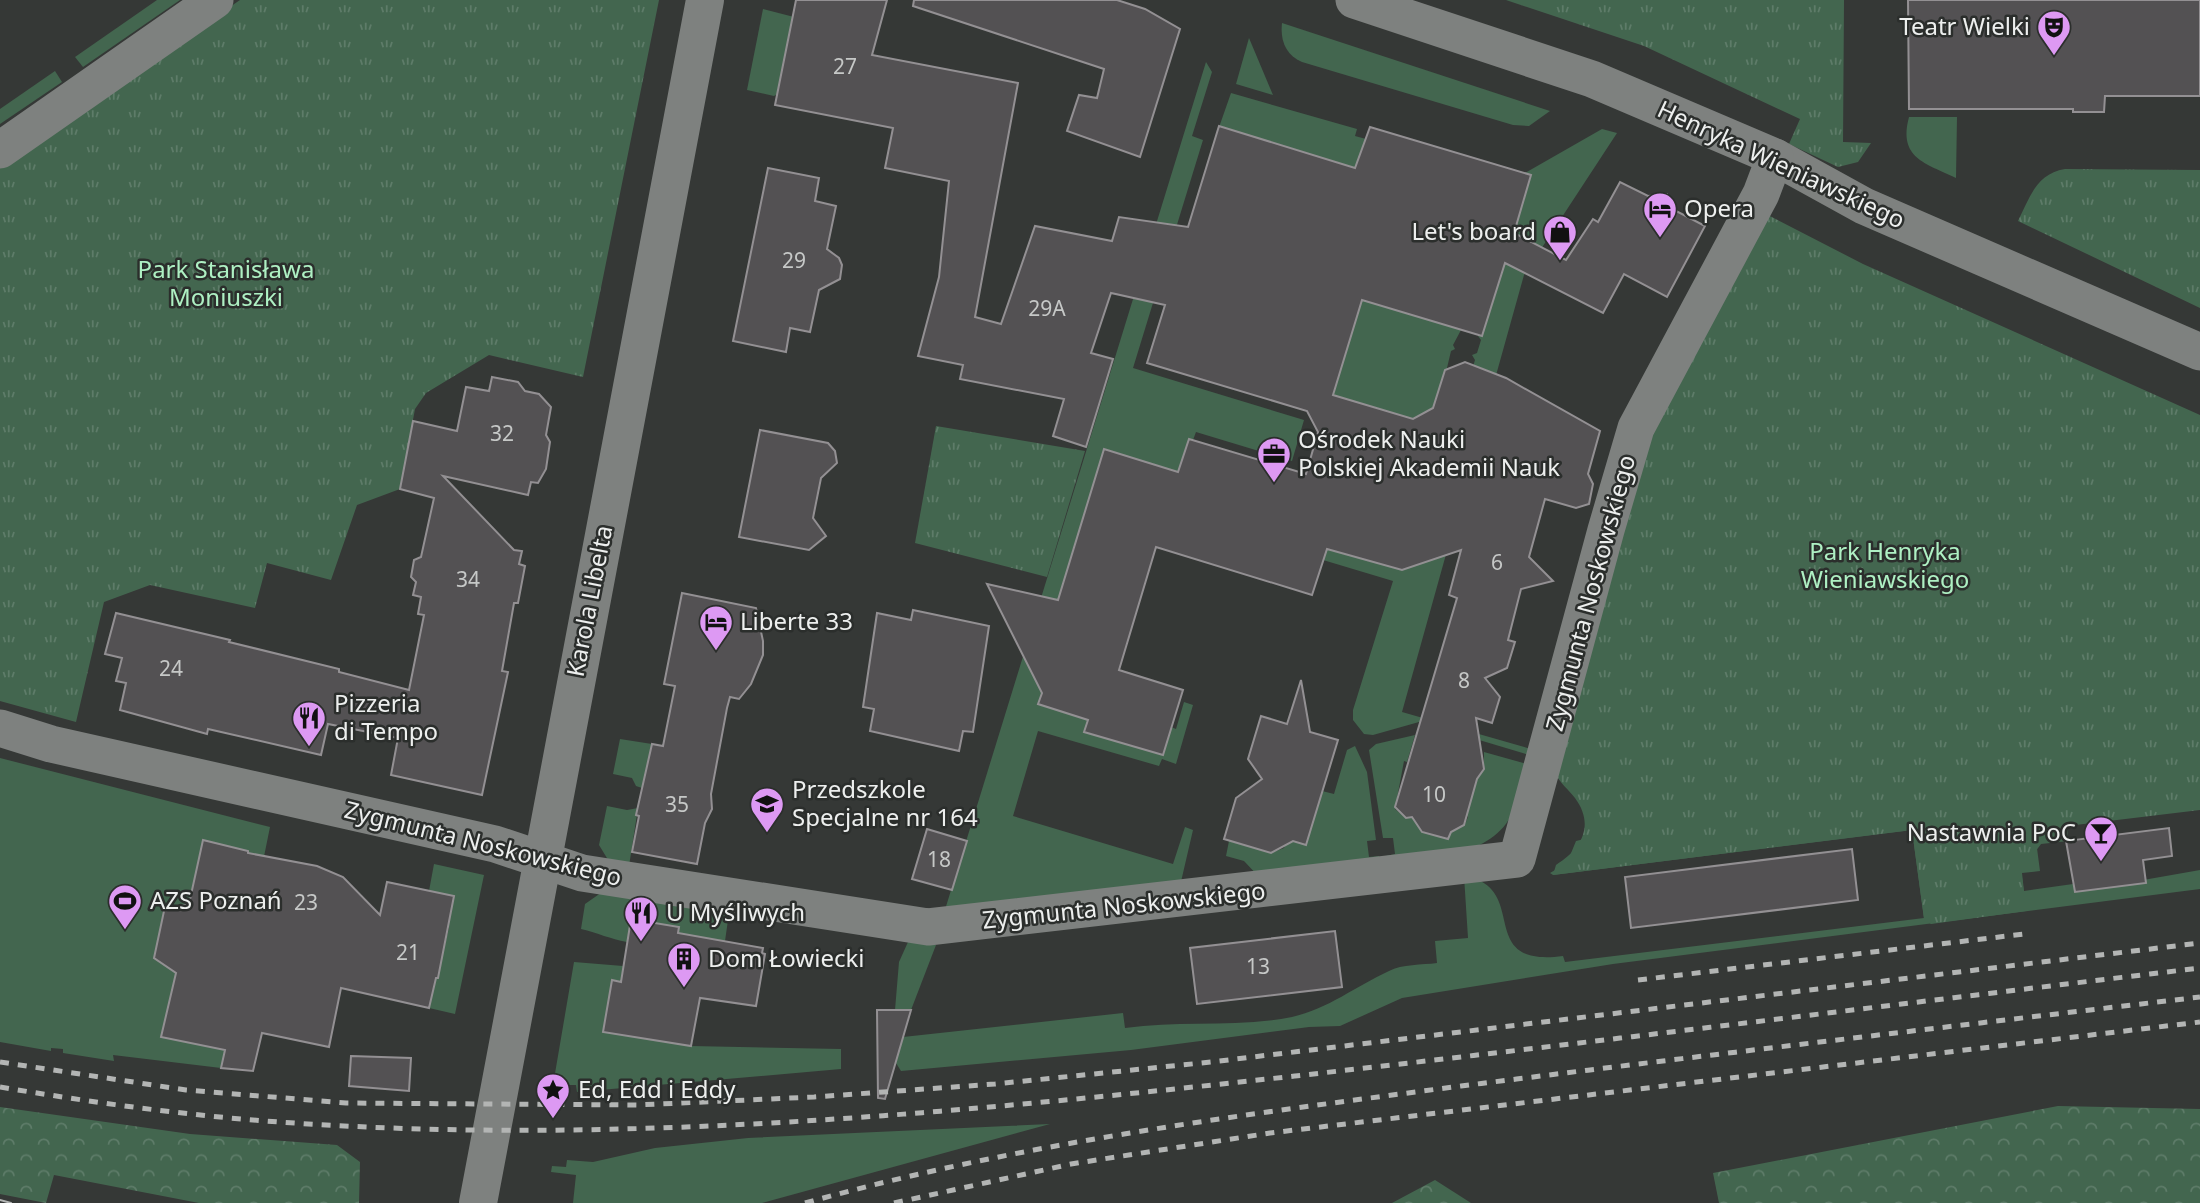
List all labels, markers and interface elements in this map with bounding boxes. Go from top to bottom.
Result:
theatre icon: Teatr Wielki [2035,8,2073,57]
place label: Teatr Wielki [1899,9,2030,42]
house number: 27 [833,52,857,80]
street label: Henryka Wieniawskiego [1653,92,1911,236]
hotel icon: Opera [1641,190,1679,239]
place label: Opera [1684,191,1754,224]
shop icon: Let's board [1541,213,1579,262]
place label: Let's board [1411,214,1536,247]
house number: 29 [782,246,806,274]
park label: Park Stanisława Moniuszki [138,252,314,313]
house number: 29A [1028,294,1066,322]
house number: 32 [490,419,514,447]
place label: Ośrodek Nauki Polskiej Akademii Nauk [1298,422,1560,483]
office icon: Ośrodek Nauki Polskiej Akademii Nauk [1255,435,1293,484]
street label: Zygmunta Noskowskiego [1537,451,1642,734]
street label: Karola Libelta [558,522,619,679]
park label: Park Henryka Wieniawskiego [1801,534,1969,595]
house number: 6 [1491,548,1503,576]
house number: 34 [456,565,480,593]
hotel icon: Liberte 33 [697,603,735,652]
place label: Liberte 33 [740,604,853,637]
house number: 24 [159,654,183,682]
house number: 8 [1458,666,1470,694]
place label: Pizzeria di Tempo [334,686,438,747]
restaurant icon: Pizzeria di Tempo [290,699,328,748]
place label: Przedszkole Specjalne nr 164 [792,772,978,833]
house number: 10 [1422,780,1446,808]
school or university icon: Przedszkole Specjalne nr 164 [748,785,786,834]
house number: 35 [665,790,689,818]
street label: Zygmunta Noskowskiego [341,792,625,893]
bar icon: Nastawnia PoC [2082,814,2120,863]
place label: Nastawnia PoC [1907,815,2076,848]
house number: 18 [927,845,951,873]
street label: Zygmunta Noskowskiego [981,873,1267,936]
sports icon: AZS Poznań [106,882,144,931]
place label: AZS Poznań [150,883,282,916]
house number: 23 [294,888,318,916]
restaurant icon: U Myśliwych [622,894,660,943]
place label: U Myśliwych [666,895,805,928]
house number: 21 [396,938,420,966]
building icon: Dom Łowiecki [665,940,703,989]
place label: Dom Łowiecki [708,941,864,974]
house number: 13 [1246,952,1270,980]
place icon: Ed, Edd i Eddy [534,1071,572,1120]
place label: Ed, Edd i Eddy [578,1072,736,1105]

